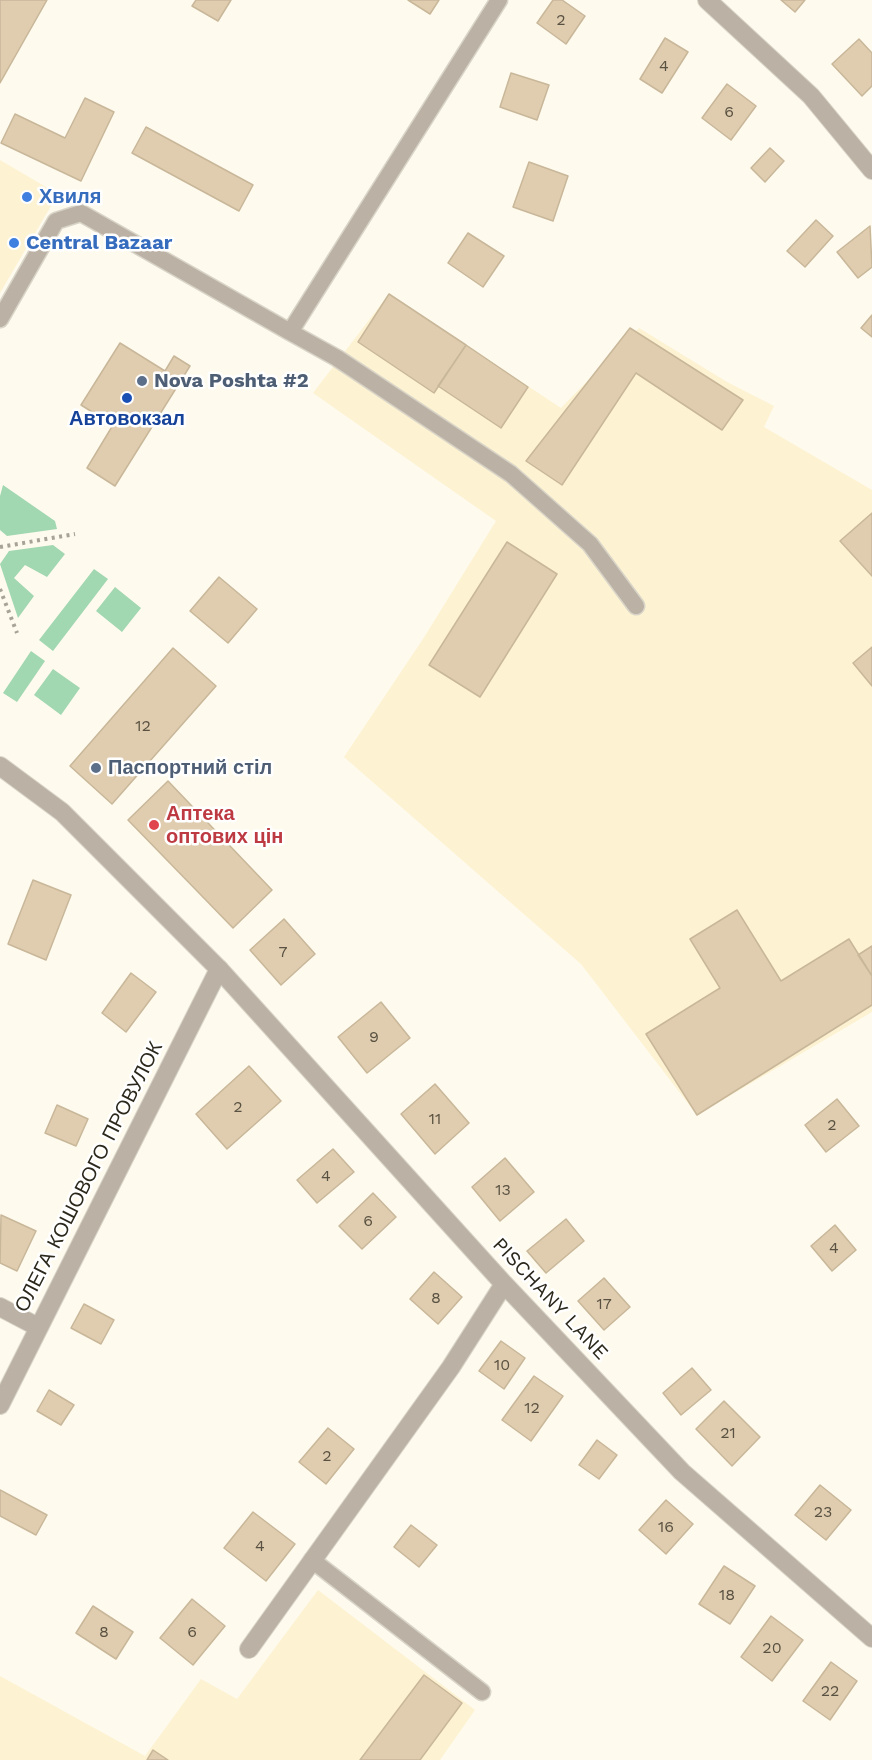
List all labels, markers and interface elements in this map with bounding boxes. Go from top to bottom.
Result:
house number: 2 [556,10,566,30]
house number: 4 [659,56,669,76]
house number: 6 [724,102,734,122]
place label: Хвиля [39,185,101,209]
marker: Хвиля [20,190,34,204]
place label: Central Bazaar [26,231,172,255]
marker: Central Bazaar [7,236,21,250]
place label: Nova Poshta #2 [154,369,309,393]
marker: Nova Poshta #2 [135,374,149,388]
marker: Автовокзал [120,391,134,405]
place label: Автовокзал [69,407,185,431]
house number: 12 [135,716,151,736]
place label: Паспортний стіл [108,756,272,780]
marker: Паспортний стіл [89,761,103,775]
place label: Аптека оптових цін [166,802,283,849]
marker: Аптека оптових цін [147,818,161,832]
house number: 7 [279,942,287,962]
house number: 9 [369,1027,379,1047]
street label: ОЛЕГА КОШОВОГО ПРОВУЛОК [10,1038,168,1316]
house number: 2 [233,1097,243,1117]
house number: 11 [429,1109,441,1129]
house number: 2 [827,1115,837,1135]
house number: 4 [321,1166,331,1186]
house number: 13 [495,1180,511,1200]
house number: 6 [363,1211,373,1231]
street label: PISCHANY LANE [487,1233,613,1365]
house number: 4 [829,1238,839,1258]
house number: 8 [431,1288,441,1308]
house number: 17 [596,1294,612,1314]
house number: 10 [494,1355,510,1375]
house number: 12 [524,1398,540,1418]
house number: 21 [720,1423,736,1443]
house number: 2 [322,1446,332,1466]
house number: 23 [814,1502,832,1522]
house number: 16 [658,1517,674,1537]
house number: 4 [255,1536,265,1556]
house number: 18 [719,1585,735,1605]
house number: 8 [99,1622,109,1642]
house number: 6 [187,1622,197,1642]
house number: 20 [762,1638,782,1658]
house number: 22 [821,1681,839,1701]

